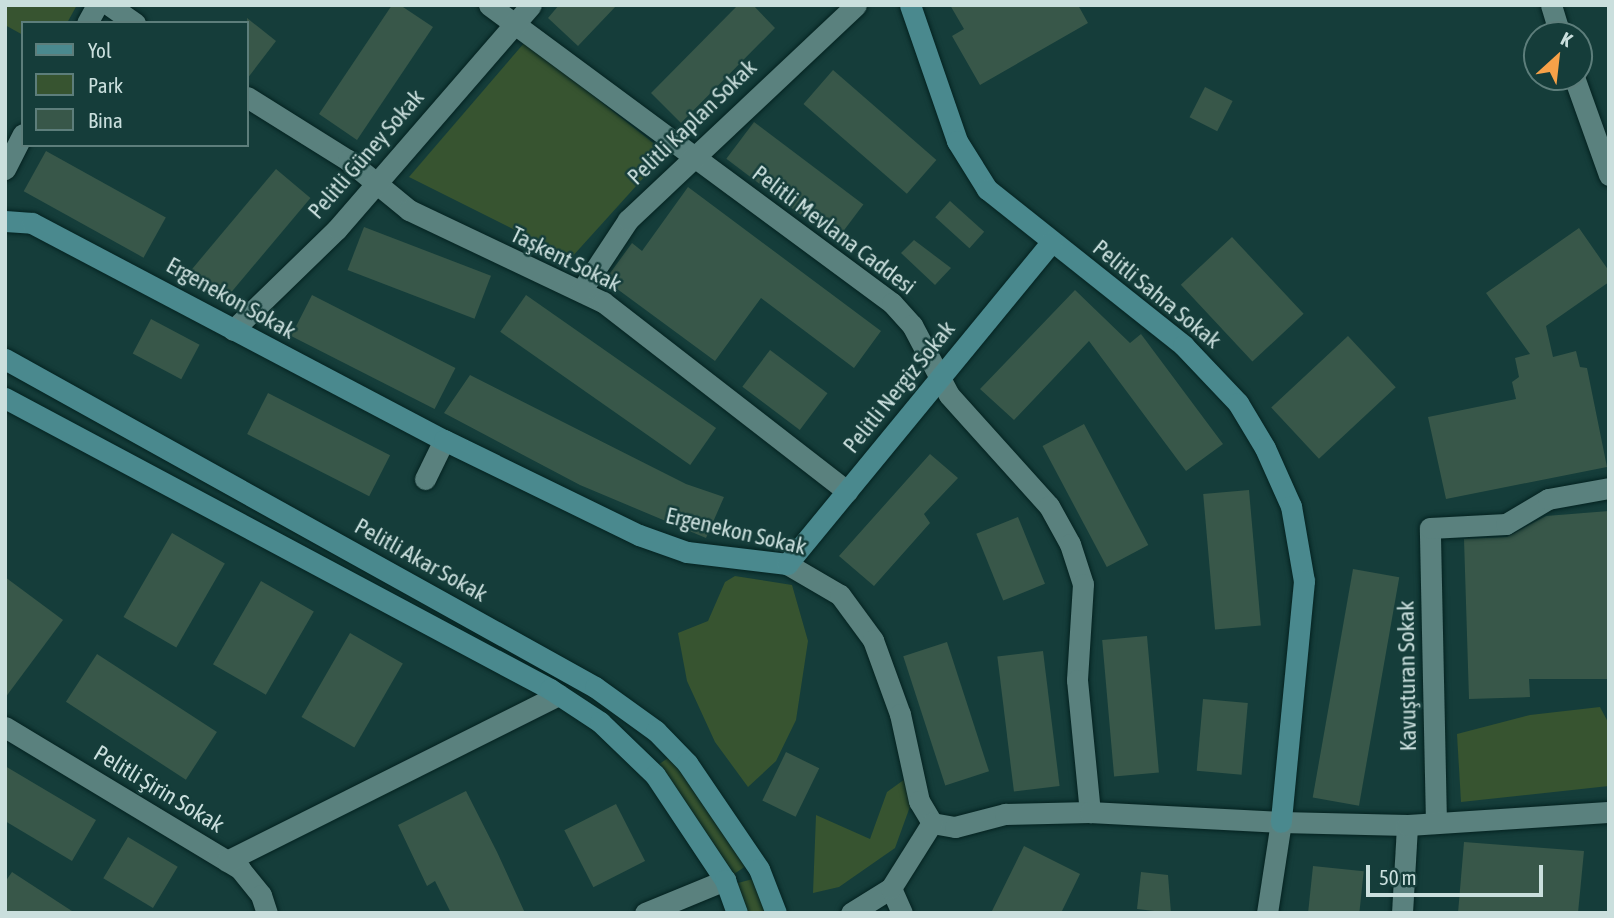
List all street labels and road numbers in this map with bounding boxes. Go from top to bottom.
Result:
street label: Pelitli Kaplan Sokak [622,53,762,191]
street label: Pelitli Güney Sokak [302,84,430,224]
street label: Pelitli Mevlana Caddesi [747,160,921,300]
street label: Taşkent Sokak [506,220,626,298]
street label: Pelitli Sahra Sokak [1087,234,1227,354]
street label: Ergenekon Sokak [162,251,300,345]
street label: Pelitli Nergiz Sokak [837,315,961,459]
street label: Ergenekon Sokak [663,501,809,561]
street label: Pelitli Akar Sokak [350,512,492,608]
street label: Kavuşturan Sokak [1392,600,1422,752]
street label: Pelitli Şirin Sokak [89,739,229,839]

